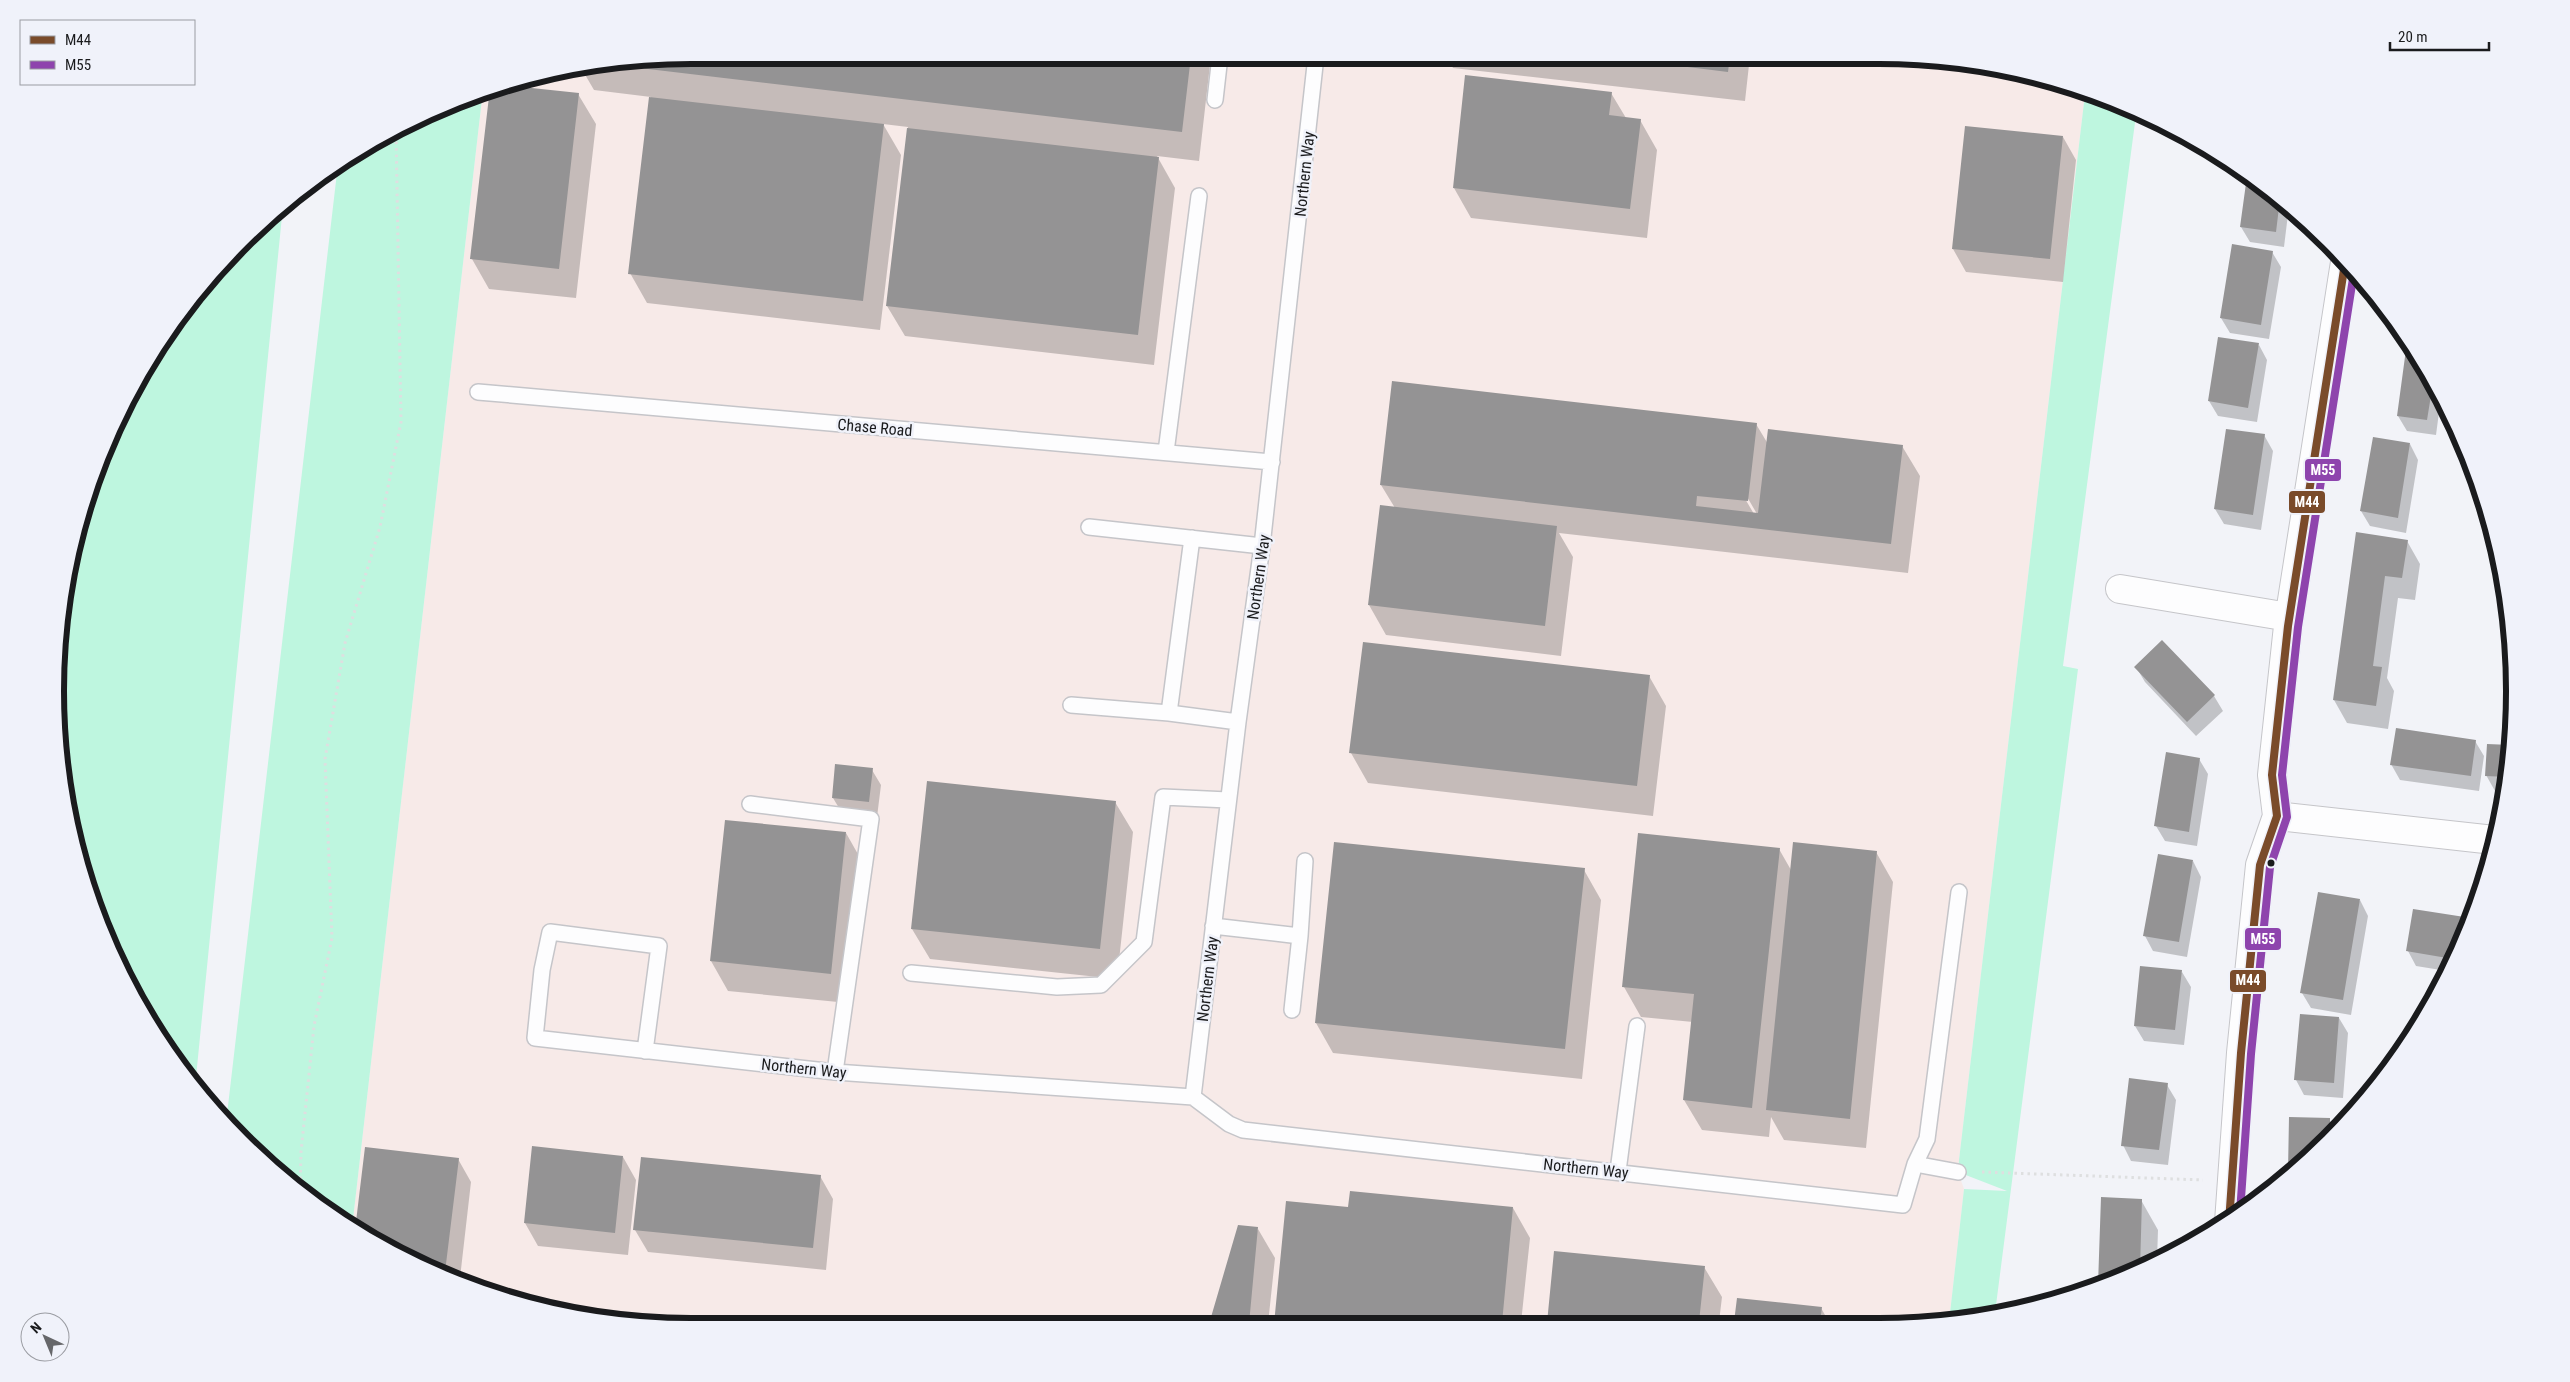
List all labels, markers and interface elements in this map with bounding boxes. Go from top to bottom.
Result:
legend [20,20,195,85]
scale bar [2390,20,2489,52]
text: 20 m [2398,28,2428,46]
text: M44 [65,31,91,49]
text: M55 [65,56,91,74]
street label: Northern Way [1291,130,1318,218]
street label: Chase Road [837,415,913,440]
line badge: M55 [2304,458,2342,482]
text: M55 [2311,462,2335,478]
line badge: M44 [2288,490,2326,514]
text: M44 [2295,494,2319,510]
street label: Northern Way [1243,533,1274,621]
unlabelled marker [2266,858,2276,868]
line badge: M55 [2244,927,2282,951]
text: M55 [2251,931,2275,947]
street label: Northern Way [1193,935,1222,1023]
line badge: M44 [2229,969,2267,993]
text: M44 [2236,972,2260,988]
street label: Northern Way [760,1055,848,1082]
street label: Northern Way [1542,1155,1630,1182]
north arrow [20,1312,70,1362]
text: N [27,1319,45,1336]

